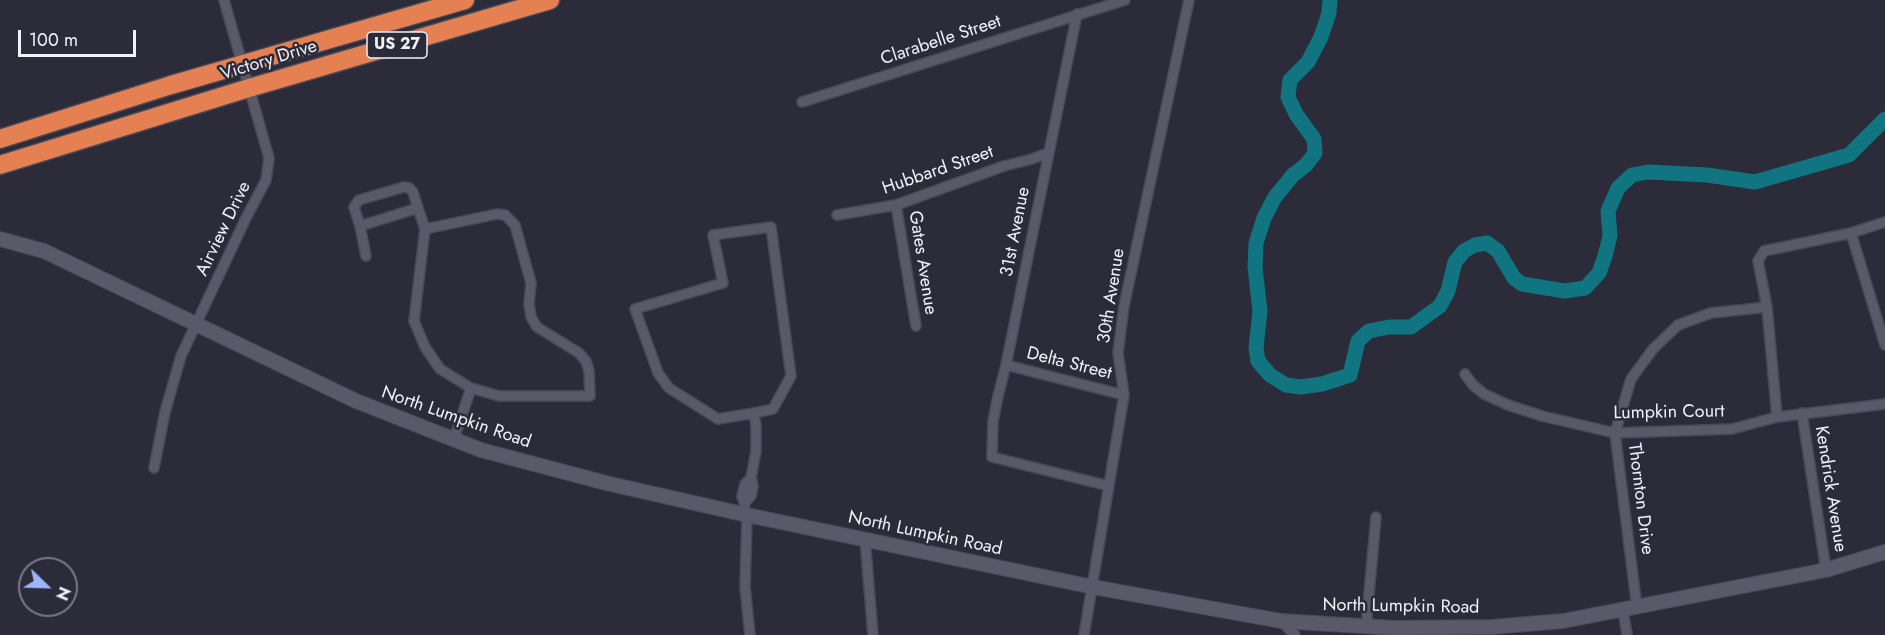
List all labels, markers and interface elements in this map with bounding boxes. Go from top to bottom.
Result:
street label: Clarabelle Street [878,11,1004,71]
scale bar [21,18,140,56]
text: 100 m [29,27,78,53]
road number: US 27 [367,32,427,58]
street label: Victory Drive [218,36,320,86]
street label: Hubbard Street [880,142,996,200]
street label: Airview Drive [192,178,256,280]
street label: 31st Avenue [997,185,1035,279]
street label: Gates Avenue [903,209,941,317]
street label: 30th Avenue [1094,247,1130,345]
street label: Delta Street [1024,343,1114,385]
street label: North Lumpkin Road [378,382,534,454]
street label: Lumpkin Court [1613,401,1725,425]
street label: Kendrick Avenue [1809,424,1851,554]
street label: Thornton Drive [1622,442,1658,556]
street label: North Lumpkin Road [846,507,1004,561]
north arrow [18,557,78,617]
text: N [50,583,76,604]
street label: North Lumpkin Road [1322,595,1480,619]

